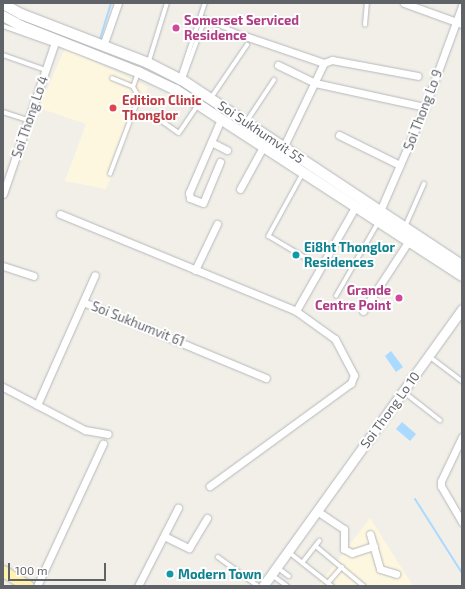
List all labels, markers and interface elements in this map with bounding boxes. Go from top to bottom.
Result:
place label: Somerset Serviced Residence [184,13,299,44]
marker: Somerset Serviced Residence [171,23,181,33]
street label: Soi Thong Lo 9 [400,67,446,153]
street label: Soi Thong Lo 4 [9,74,51,160]
place label: Edition Clinic Thonglor [122,93,202,124]
street label: Soi Sukhumvit 55 [215,97,307,167]
marker: Edition Clinic Thonglor [107,102,119,114]
place label: Ei8ht Thonglor Residences [304,240,395,271]
marker: Ei8ht Thonglor Residences [291,250,301,260]
place label: Grande Centre Point [315,283,391,314]
marker: Grande Centre Point [394,293,404,303]
street label: Soi Sukhumvit 61 [89,298,187,350]
street label: Soi Thong Lo 10 [357,369,423,451]
scale bar [10,555,108,581]
text: 100 m [15,563,47,577]
place label: Modern Town [178,566,262,582]
marker: Modern Town [165,569,175,579]

